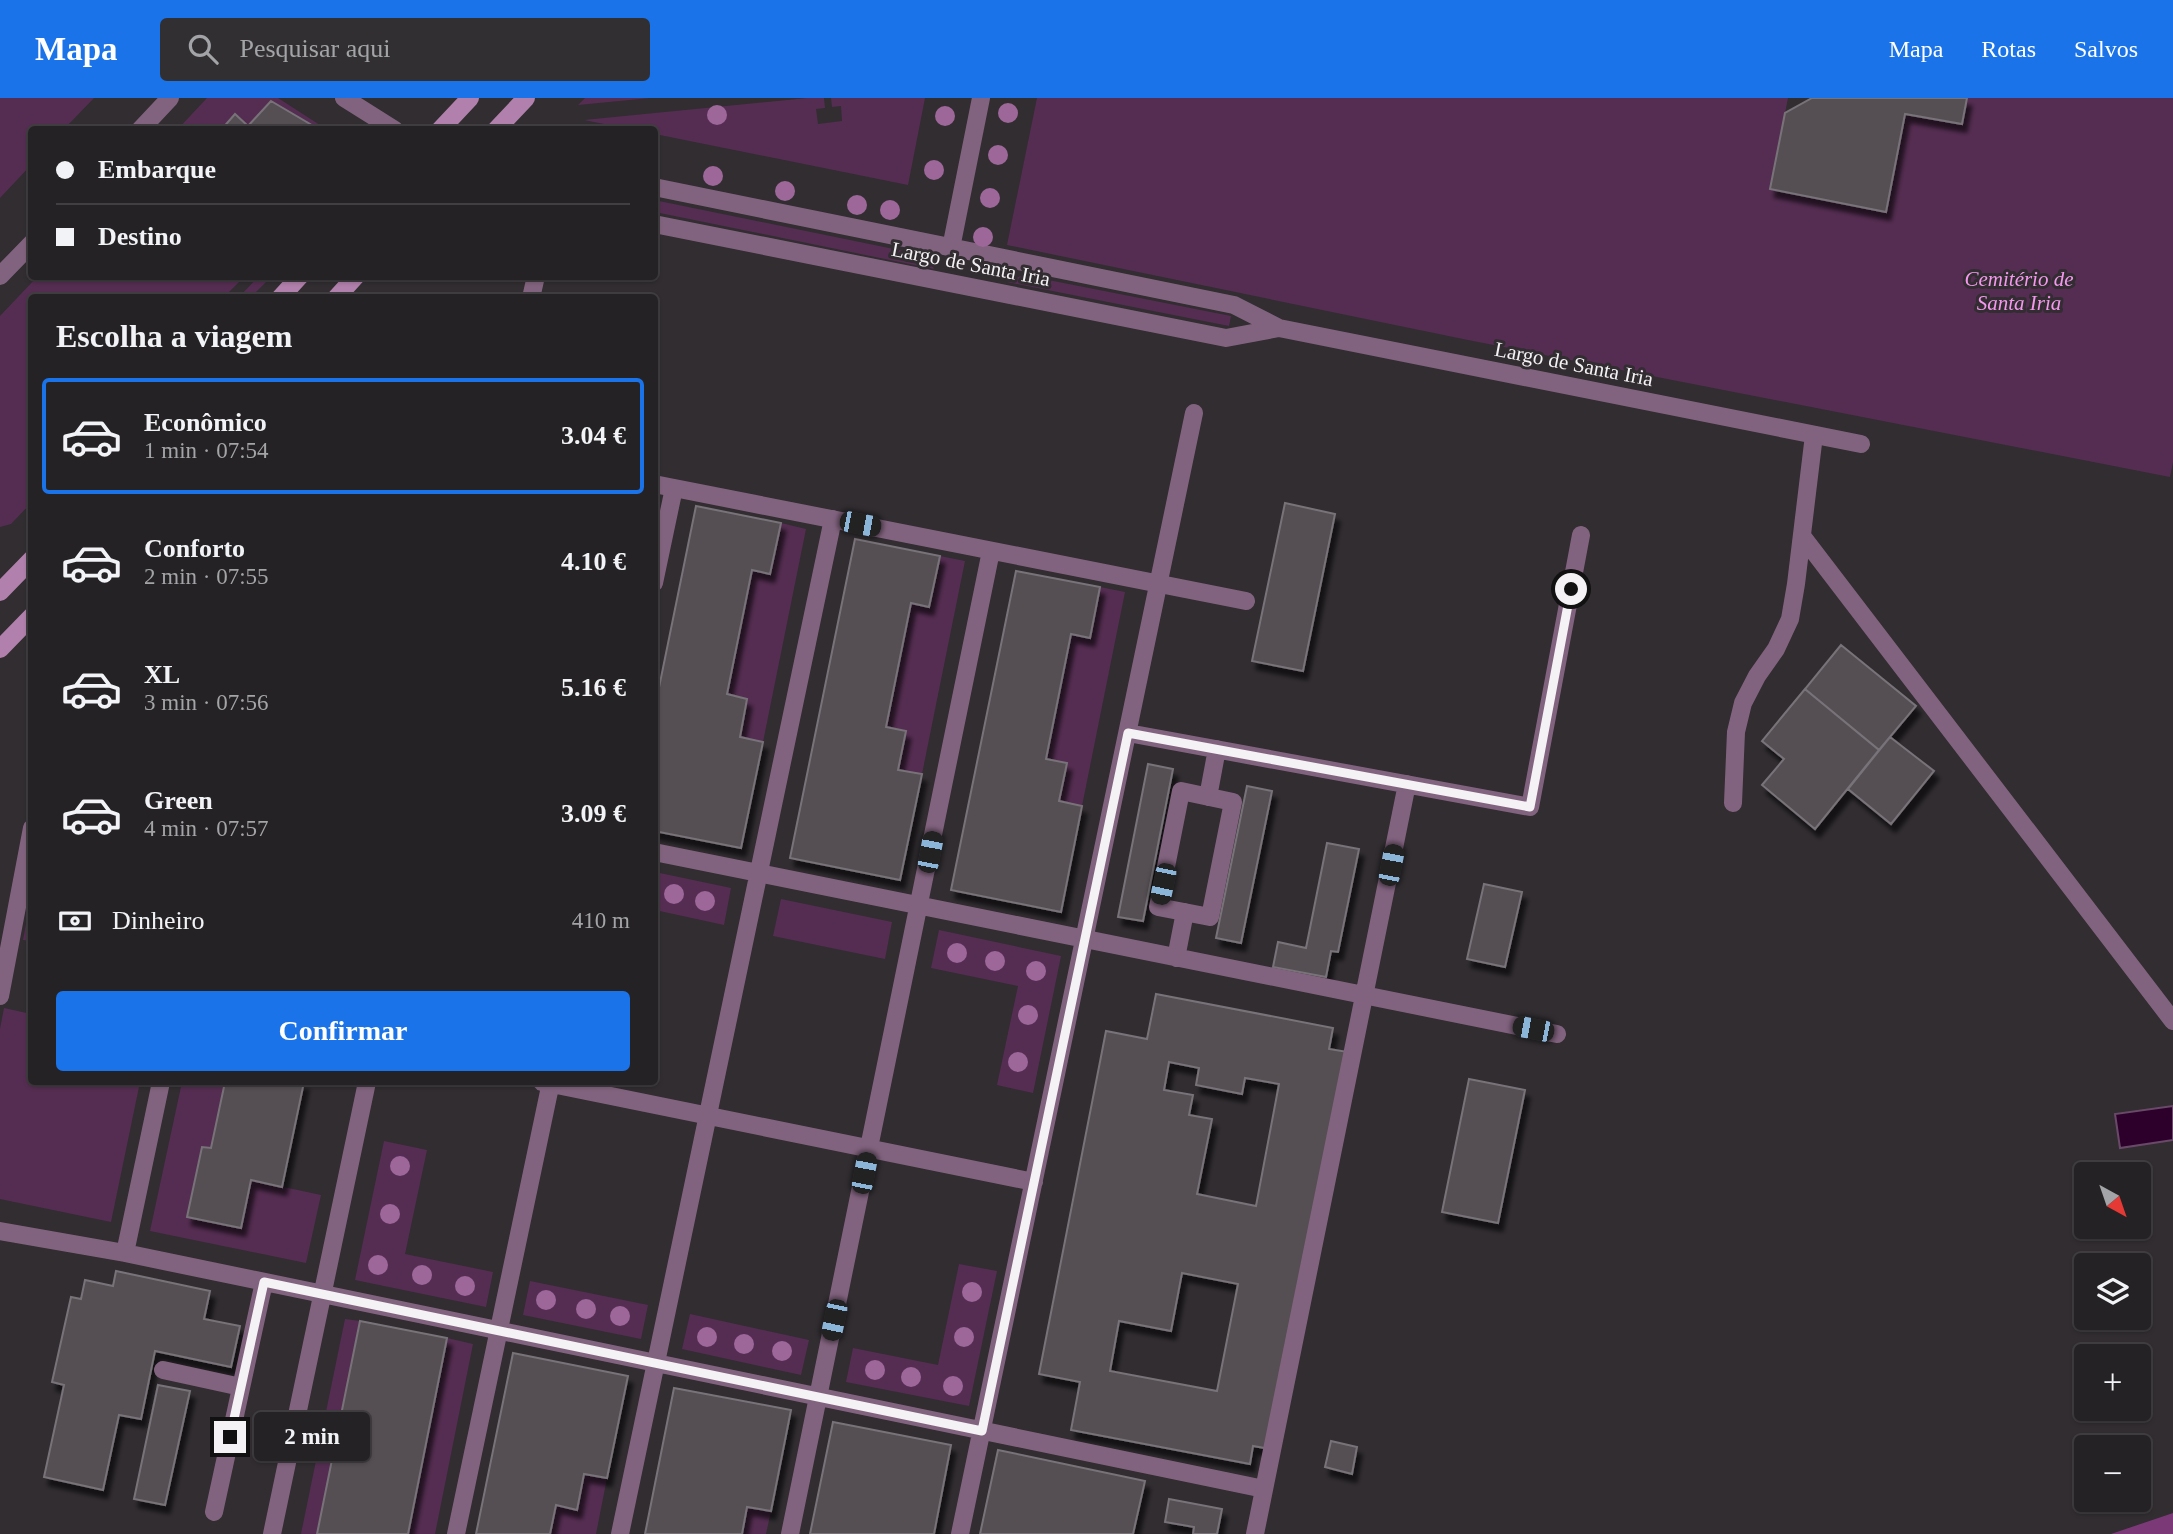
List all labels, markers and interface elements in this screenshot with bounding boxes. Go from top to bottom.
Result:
search box [160,18,650,81]
icon: search [184,30,222,68]
text: Mapa [35,31,118,67]
text: Pesquisar aqui [240,34,390,63]
text: Mapa [1889,36,1943,62]
text: Rotas [1981,36,2036,62]
text: Salvos [2074,36,2138,62]
text: Embarque [98,155,216,184]
text: Destino [98,222,182,251]
street label: Largo de Santa Iria [890,237,1053,291]
park label: Cemitério de Santa Iria [1964,267,2074,315]
text: Escolha a viagem [56,318,292,354]
street label: Largo de Santa Iria [1493,337,1656,391]
icon: car [60,405,123,468]
text: Econômico [144,408,267,437]
text: 3.04 € [561,421,626,450]
text: 1 min · 07:54 [144,438,269,463]
car [838,510,883,538]
icon: car [60,531,123,594]
text: Conforto [144,534,245,563]
text: 4.10 € [561,547,626,576]
text: 2 min · 07:55 [144,564,269,589]
route start [1555,573,1587,605]
icon: car [60,657,123,720]
text: XL [144,660,180,689]
text: 5.16 € [561,673,626,702]
text: 3 min · 07:56 [144,690,269,715]
icon: car [60,783,123,846]
text: Green [144,786,213,815]
text: 3.09 € [561,799,626,828]
text: 4 min · 07:57 [144,816,269,841]
car [916,829,945,875]
car [1377,842,1406,888]
car [1149,861,1178,907]
icon: cash [56,902,94,940]
text: Dinheiro [112,906,204,935]
text: 410 m [572,908,630,933]
button: Confirmar [56,991,630,1071]
car [1511,1015,1556,1043]
car [850,1150,879,1196]
north arrow [2074,1162,2151,1239]
map controls [2074,1162,2151,1512]
button: layers [2074,1253,2151,1330]
car [820,1297,849,1343]
button: + [2074,1344,2151,1421]
callout: 2 min [254,1412,370,1462]
route end [214,1421,246,1453]
text: 2 min [284,1424,340,1449]
button: − [2074,1435,2151,1512]

